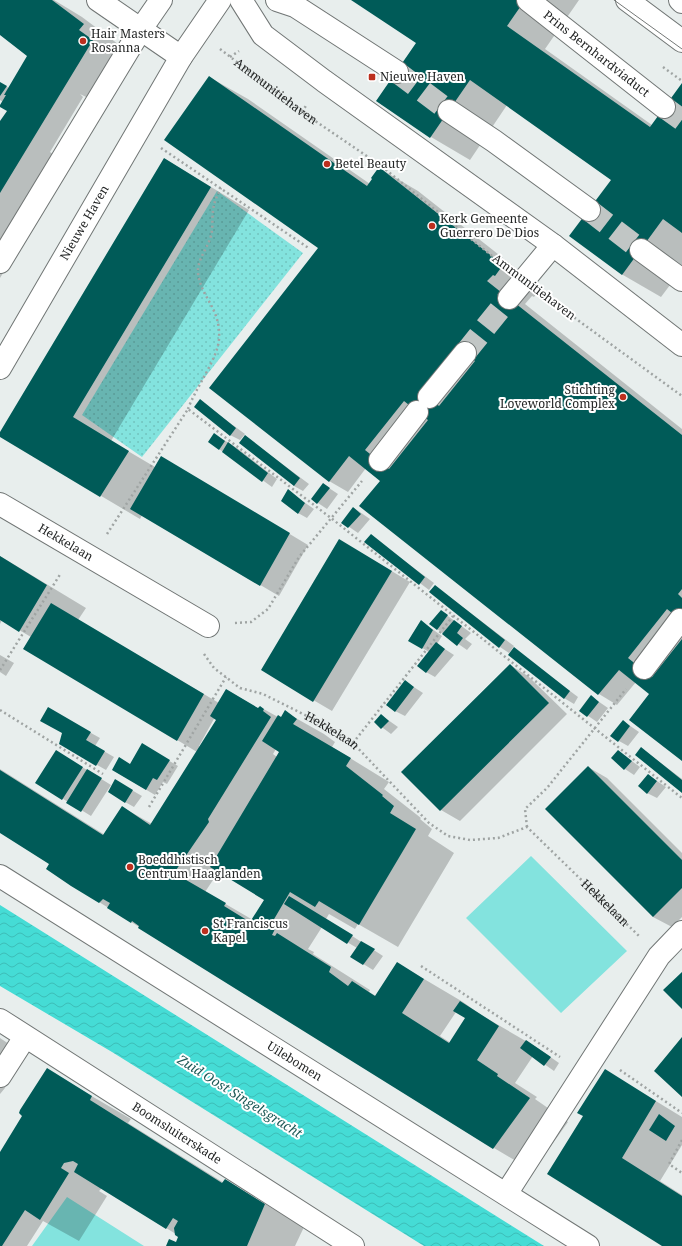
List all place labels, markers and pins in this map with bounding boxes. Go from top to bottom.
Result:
place label: Hair Masters Rosanna [91,25,165,56]
marker: Hair Masters Rosanna [78,36,88,46]
place label: Nieuwe Haven [380,68,465,85]
marker: Nieuwe Haven [367,72,377,82]
place label: Betel Beauty [335,155,407,172]
marker: Betel Beauty [322,159,332,169]
place label: Kerk Gemeente Guerrero De Dios [440,210,539,241]
marker: Kerk Gemeente Guerrero De Dios [427,221,437,231]
place label: Stichting Loveworld Complex [500,381,616,412]
marker: Stichting Loveworld Complex [618,392,628,402]
place label: Boeddhistisch Centrum Haaglanden [138,851,261,882]
marker: Boeddhistisch Centrum Haaglanden [125,862,135,872]
place label: St Franciscus Kapel [213,915,288,946]
marker: St Franciscus Kapel [200,926,210,936]

